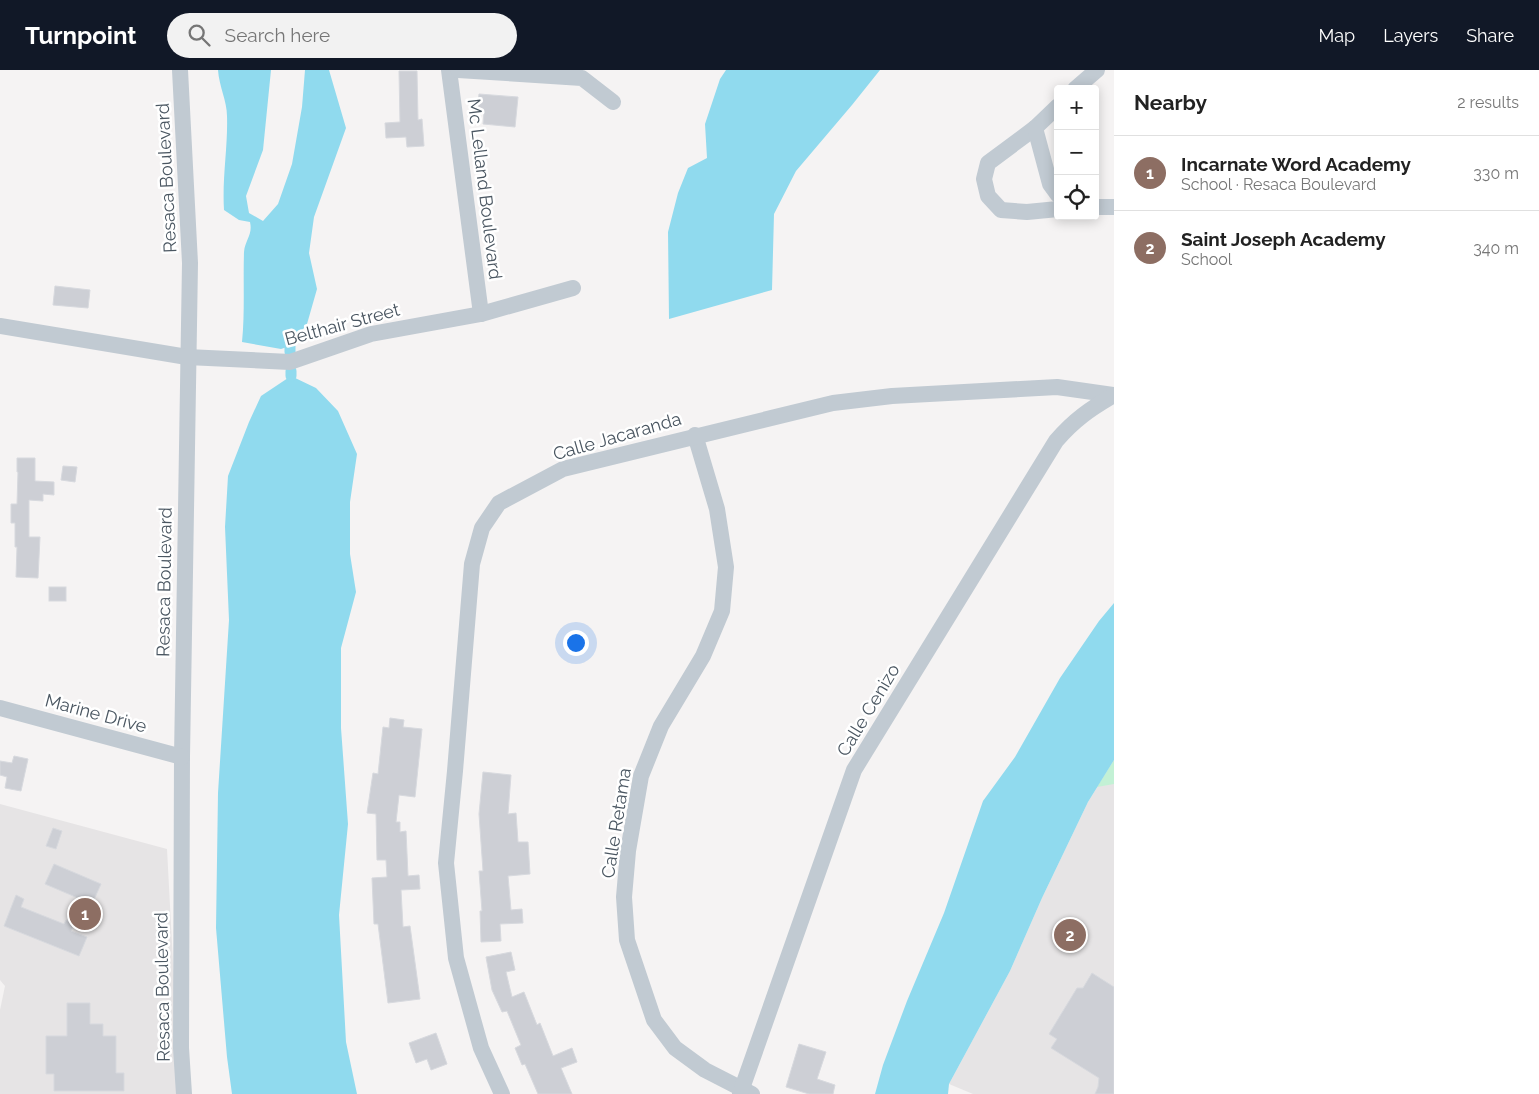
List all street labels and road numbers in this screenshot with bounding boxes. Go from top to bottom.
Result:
street label: Mc Lelland Boulevard [463,97,507,281]
street label: Resaca Boulevard [152,103,180,253]
street label: Belthair Street [282,299,402,349]
street label: Calle Jacaranda [551,408,683,464]
street label: Resaca Boulevard [152,507,176,657]
street label: Calle Cenizo [832,660,904,760]
street label: Marine Drive [43,689,150,737]
street label: Calle Retama [597,766,635,880]
street label: Resaca Boulevard [150,912,174,1062]

